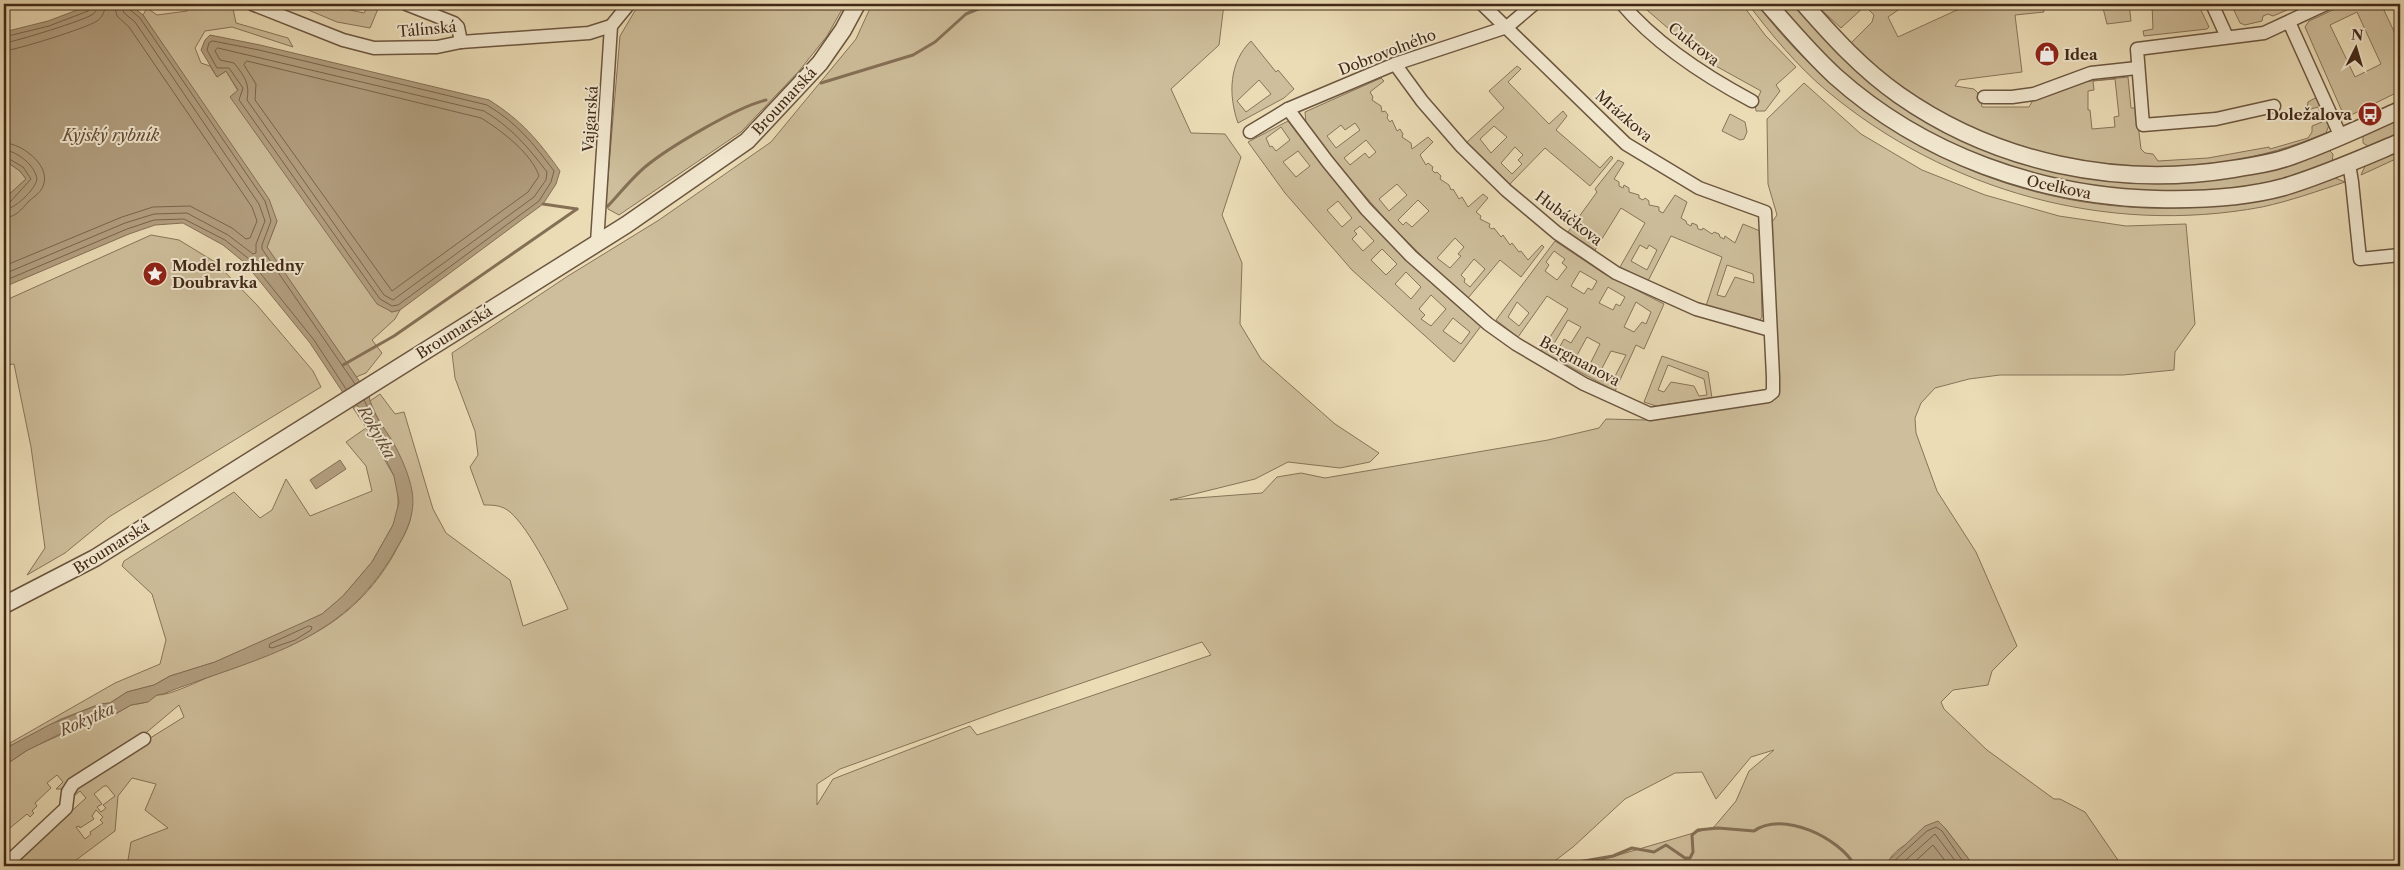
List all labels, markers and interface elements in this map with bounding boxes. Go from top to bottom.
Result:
street label: Tálínská [397,17,457,41]
street label: Cukrova [1665,18,1724,70]
north arrow [2332,22,2382,72]
street label: Dobrovolného [1336,25,1438,79]
text: N [2350,26,2364,45]
shop icon: Idea [2034,41,2060,67]
place label: Idea [2064,45,2098,64]
street label: Broumarská [748,63,820,139]
street label: Vajgarská [578,85,602,154]
street label: Mrázkova [1592,86,1657,146]
bus stop icon: Doležalova [2357,101,2383,127]
place label: Doležalova [2266,105,2352,124]
water label: Kyjský rybník [61,125,160,145]
street label: Ocelkova [2025,171,2093,203]
street label: Hubáčkova [1532,187,1606,249]
place label: Model rozhledny Doubravka [172,256,305,292]
place icon: Model rozhledny Doubravka [142,261,168,287]
street label: Broumarská [412,301,496,363]
street label: Bergmanova [1536,332,1624,390]
water label: Rokytka [353,400,400,463]
street label: Broumarská [69,516,153,578]
water label: Rokytka [54,698,118,741]

